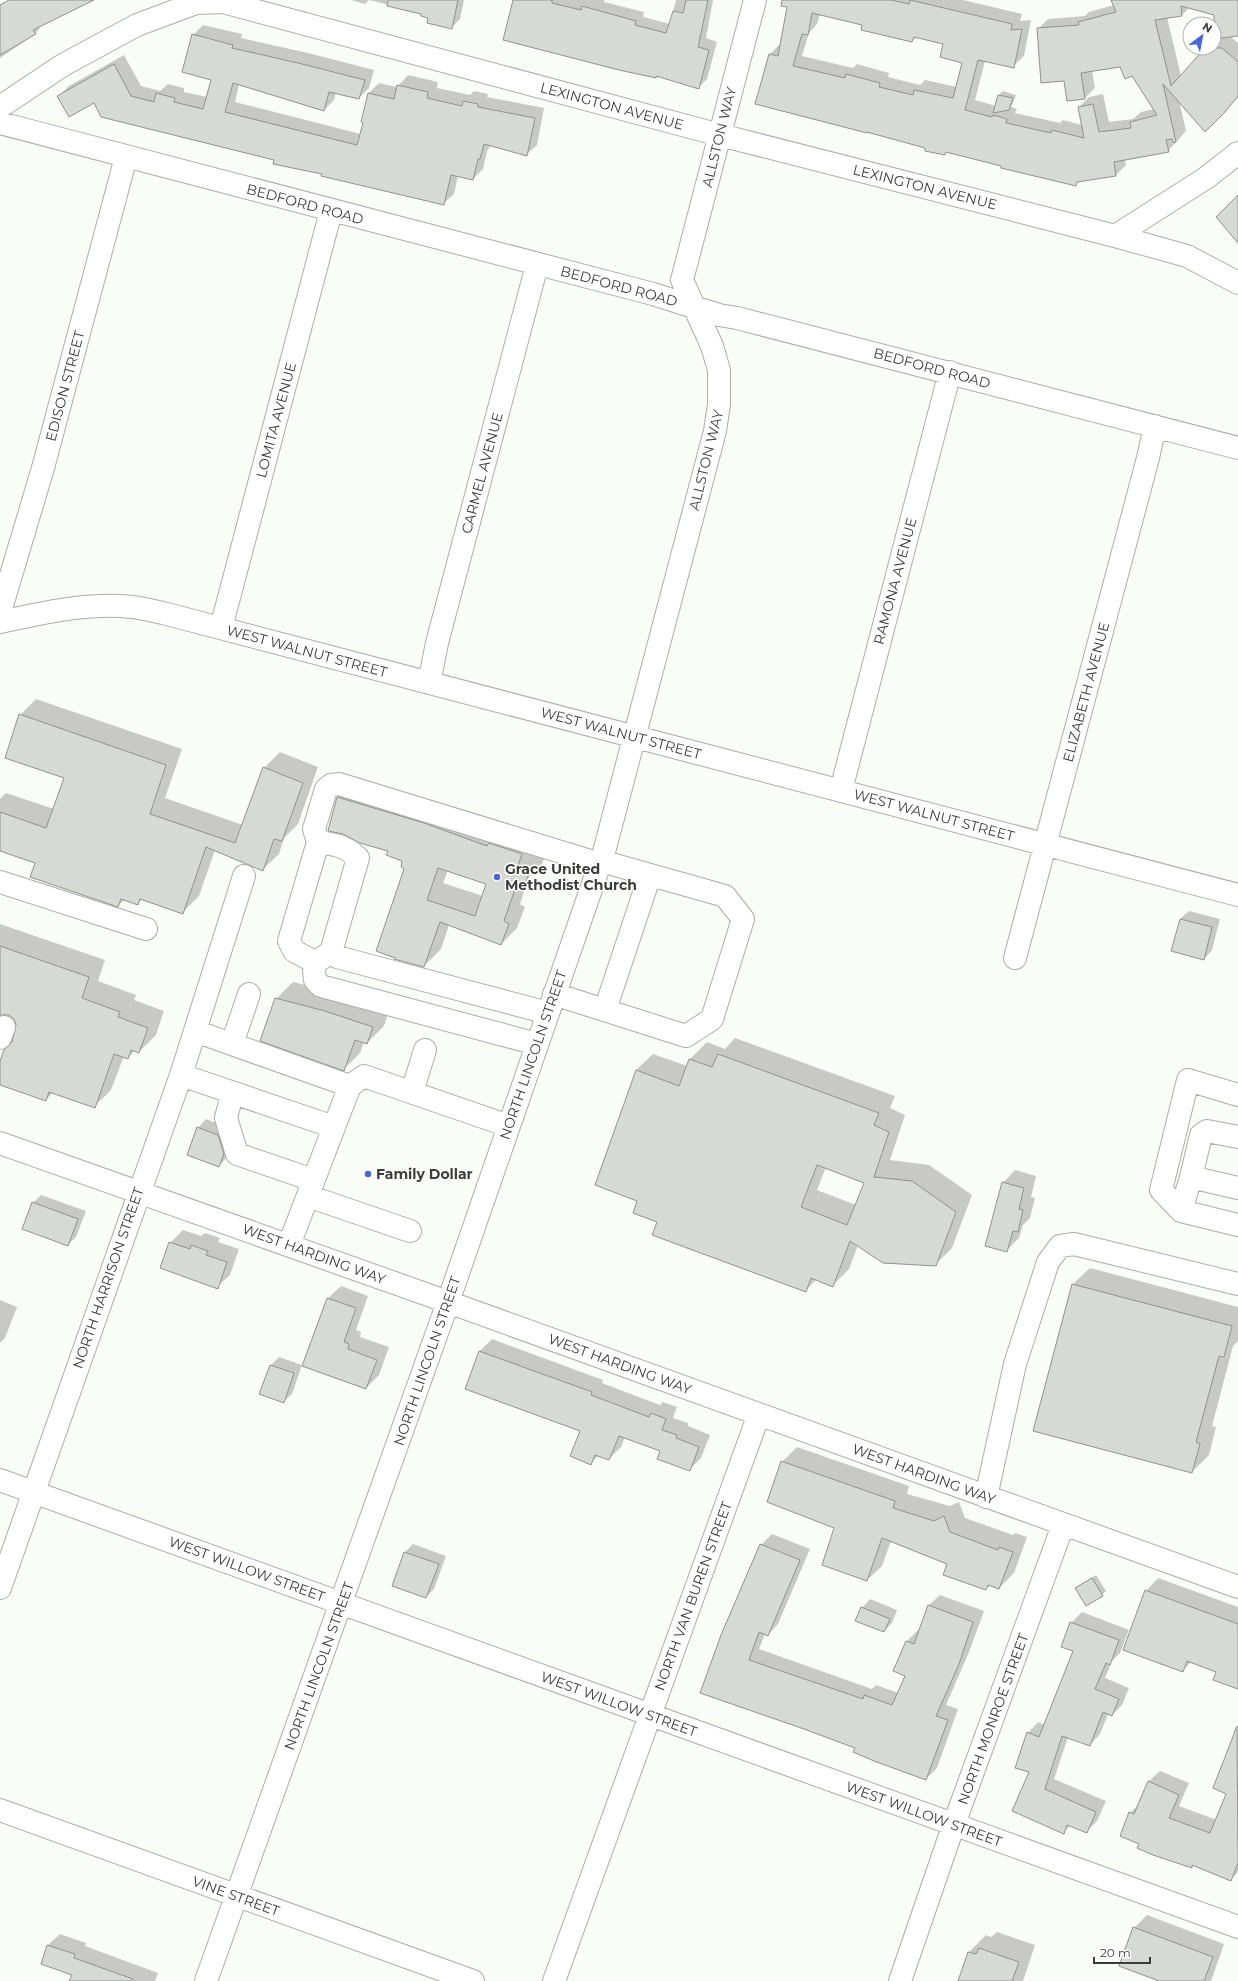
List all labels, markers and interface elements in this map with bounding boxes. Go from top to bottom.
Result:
north arrow [1182,16,1222,56]
text: N [1200,19,1215,36]
street label: LEXINGTON AVENUE [538,78,686,134]
street label: ALLSTON WAY [698,85,740,189]
street label: LEXINGTON AVENUE [851,160,999,214]
street label: BEDFORD ROAD [244,180,366,228]
street label: BEDFORD ROAD [558,262,680,310]
street label: EDISON STREET [42,329,88,443]
street label: BEDFORD ROAD [871,344,993,392]
street label: LOMITA AVENUE [252,360,300,480]
street label: ALLSTON WAY [685,408,727,512]
street label: CARMEL AVENUE [457,410,507,536]
street label: RAMONA AVENUE [869,516,921,646]
street label: ELIZABETH AVENUE [1059,620,1113,764]
street label: WEST WALNUT STREET [225,621,389,681]
street label: WEST WALNUT STREET [539,703,703,763]
street label: WEST WALNUT STREET [852,785,1016,845]
place label: Grace United Methodist Church [505,860,637,894]
marker: Grace United Methodist Church [492,872,502,882]
street label: NORTH LINCOLN STREET [496,968,570,1142]
place label: Family Dollar [376,1165,473,1183]
marker: Family Dollar [363,1169,373,1179]
street label: NORTH HARRISON STREET [68,1185,148,1371]
street label: WEST HARDING WAY [240,1220,388,1288]
street label: NORTH LINCOLN STREET [390,1274,464,1448]
street label: WEST HARDING WAY [546,1330,694,1398]
street label: WEST HARDING WAY [850,1440,998,1508]
street label: NORTH VAN BUREN STREET [650,1499,736,1693]
street label: WEST WILLOW STREET [166,1532,328,1606]
street label: NORTH LINCOLN STREET [280,1579,358,1753]
street label: NORTH MONROE STREET [954,1631,1032,1807]
street label: WEST WILLOW STREET [538,1667,700,1741]
street label: WEST WILLOW STREET [843,1777,1005,1851]
street label: VINE STREET [190,1872,282,1920]
scale bar [1094,1939,1150,1965]
text: 20 m [1100,1945,1131,1960]

